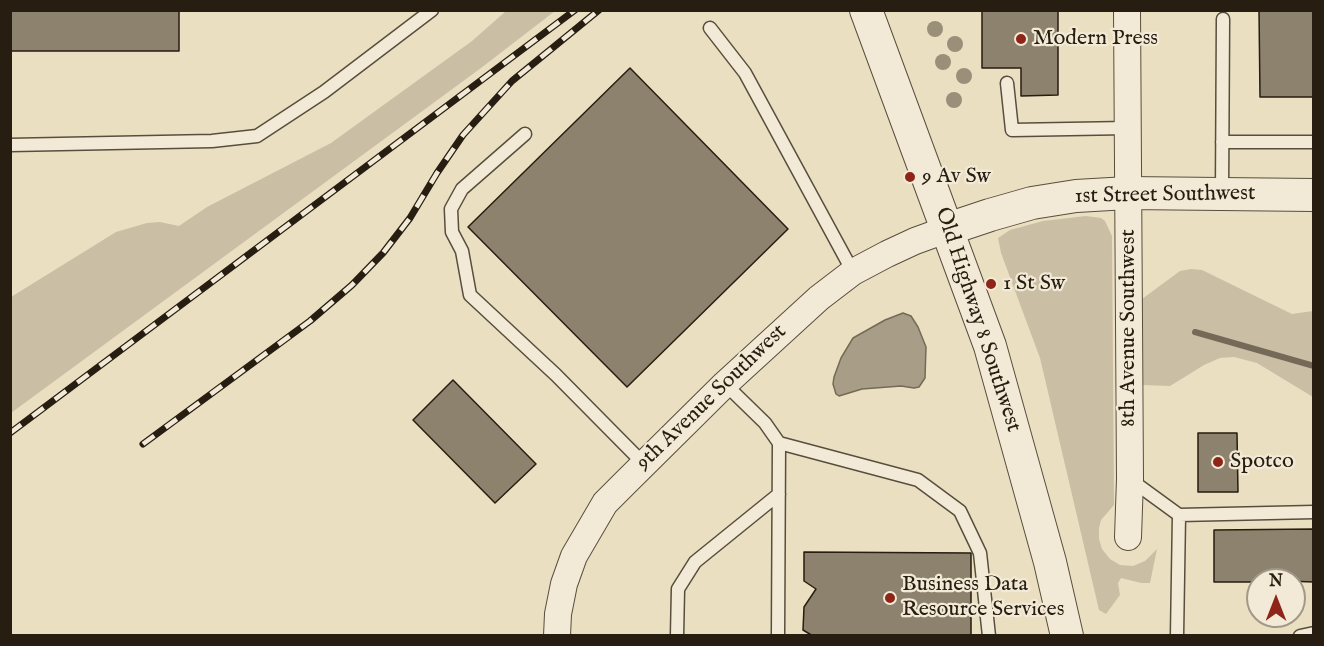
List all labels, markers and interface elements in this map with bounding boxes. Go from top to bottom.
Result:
place label: Modern Press [1033,26,1158,52]
marker: Modern Press [1014,32,1028,46]
place label: 9 Av Sw [922,164,991,190]
marker: 9 Av Sw [903,170,917,184]
street label: 1st Street Southwest [1074,181,1256,211]
street label: Old Highway 8 Southwest [928,204,1026,436]
street label: 8th Avenue Southwest [1116,229,1142,427]
place label: 1 St Sw [1003,271,1065,297]
marker: 1 St Sw [984,277,998,291]
street label: 9th Avenue Southwest [631,319,793,477]
place label: Spotco [1230,449,1294,475]
marker: Spotco [1211,455,1225,469]
north arrow [1246,568,1306,628]
place label: Business Data Resource Services [902,572,1064,624]
text: N [1269,572,1283,592]
marker: Business Data Resource Services [883,591,897,605]

